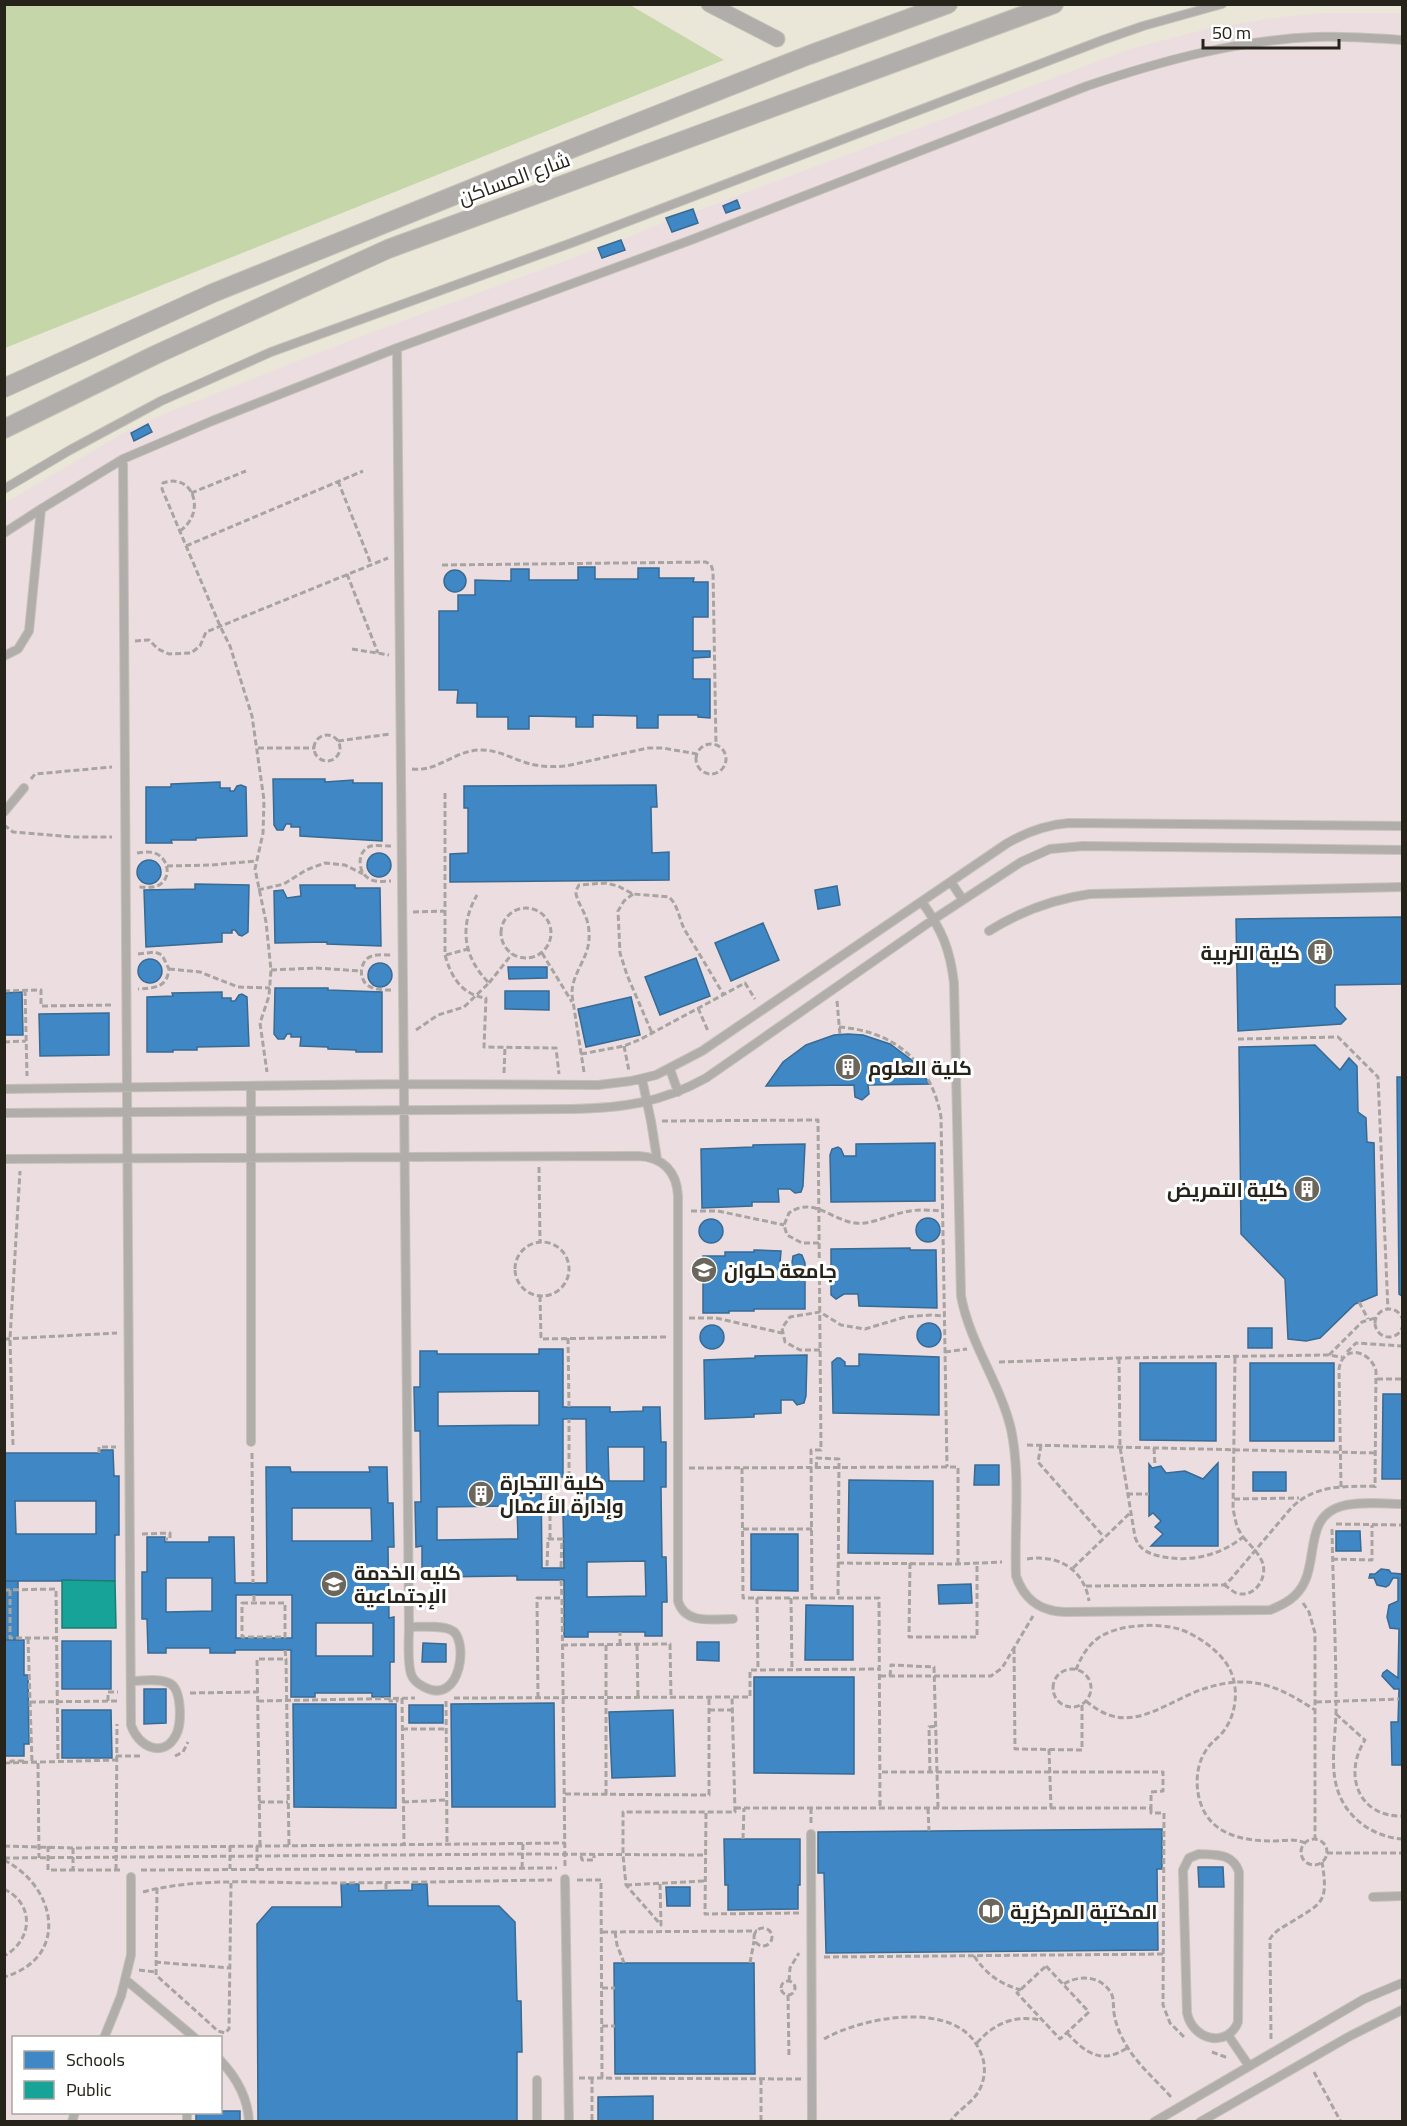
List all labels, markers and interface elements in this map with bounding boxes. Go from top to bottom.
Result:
scale bar [1203,12,1340,50]
text: 50 m [1212,16,1251,49]
street label: شارع المساكن [453,141,575,215]
place label: كلية التربية [1201,934,1300,971]
building icon: كلية التربية [1305,937,1335,967]
place label: كلية العلوم [868,1049,972,1086]
building icon: كلية العلوم [833,1052,863,1082]
place label: كلية التمريض [1167,1171,1288,1208]
building icon: كلية التمريض [1292,1174,1322,1204]
place label: جامعة حلوان [724,1252,837,1289]
school or university icon: جامعة حلوان [689,1255,719,1285]
place label: كلية التجارة وإدارة الأعمال [500,1464,624,1524]
building icon: كلية التجارة وإدارة الأعمال [466,1479,496,1509]
place label: كليه الخدمة الإجتماعية [354,1554,461,1614]
school or university icon: كليه الخدمة الإجتماعية [319,1569,349,1599]
place label: المكتبة المركزية [1010,1893,1158,1930]
library icon: المكتبة المركزية [976,1896,1006,1926]
legend [12,2036,222,2114]
text: Schools [66,2043,125,2076]
text: Public [66,2073,112,2106]

